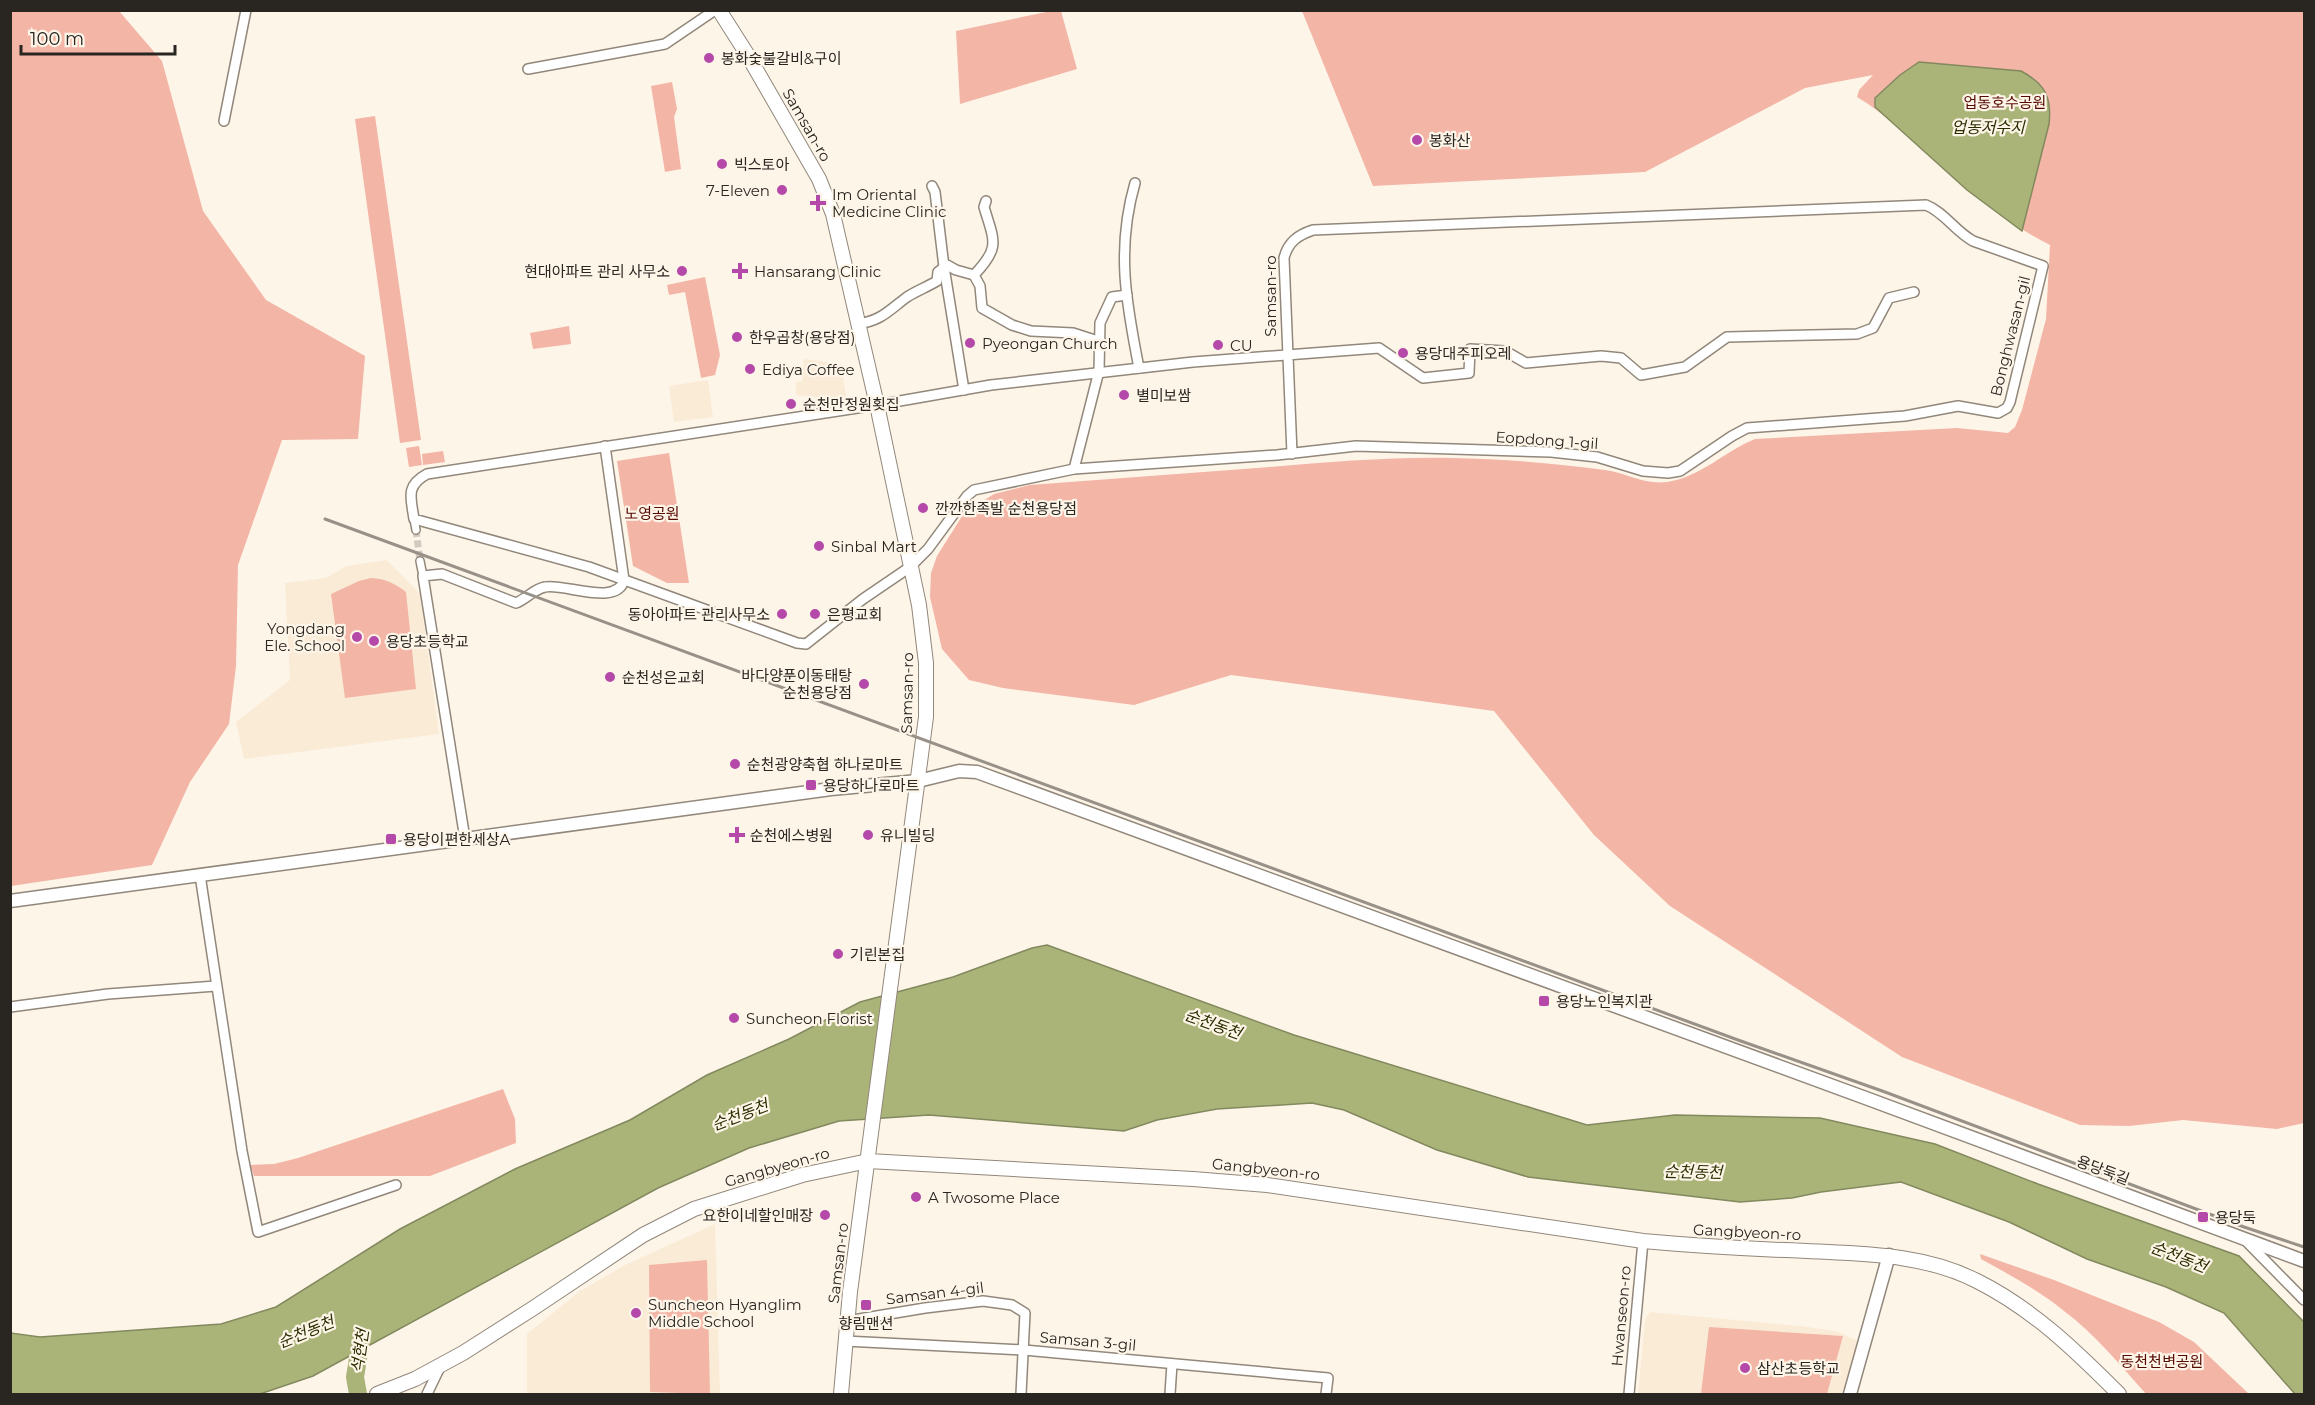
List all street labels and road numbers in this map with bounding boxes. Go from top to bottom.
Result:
street label: Samsan-ro [778,85,836,165]
street label: Samsan-ro [1261,255,1280,337]
street label: Bonghwasan-gil [1986,274,2034,398]
street label: Eopdong 1-gil [1495,427,1599,453]
street label: Samsan-ro [897,652,917,734]
street label: Gangbyeon-ro [722,1143,832,1191]
street label: 용당둑길 [2074,1151,2132,1189]
street label: Gangbyeon-ro [1211,1154,1321,1184]
street label: Gangbyeon-ro [1692,1220,1802,1244]
street label: Samsan-ro [824,1222,852,1304]
street label: Hwanseon-ro [1607,1265,1635,1367]
street label: Samsan 4-gil [885,1278,985,1308]
street label: Samsan 3-gil [1039,1327,1137,1355]

